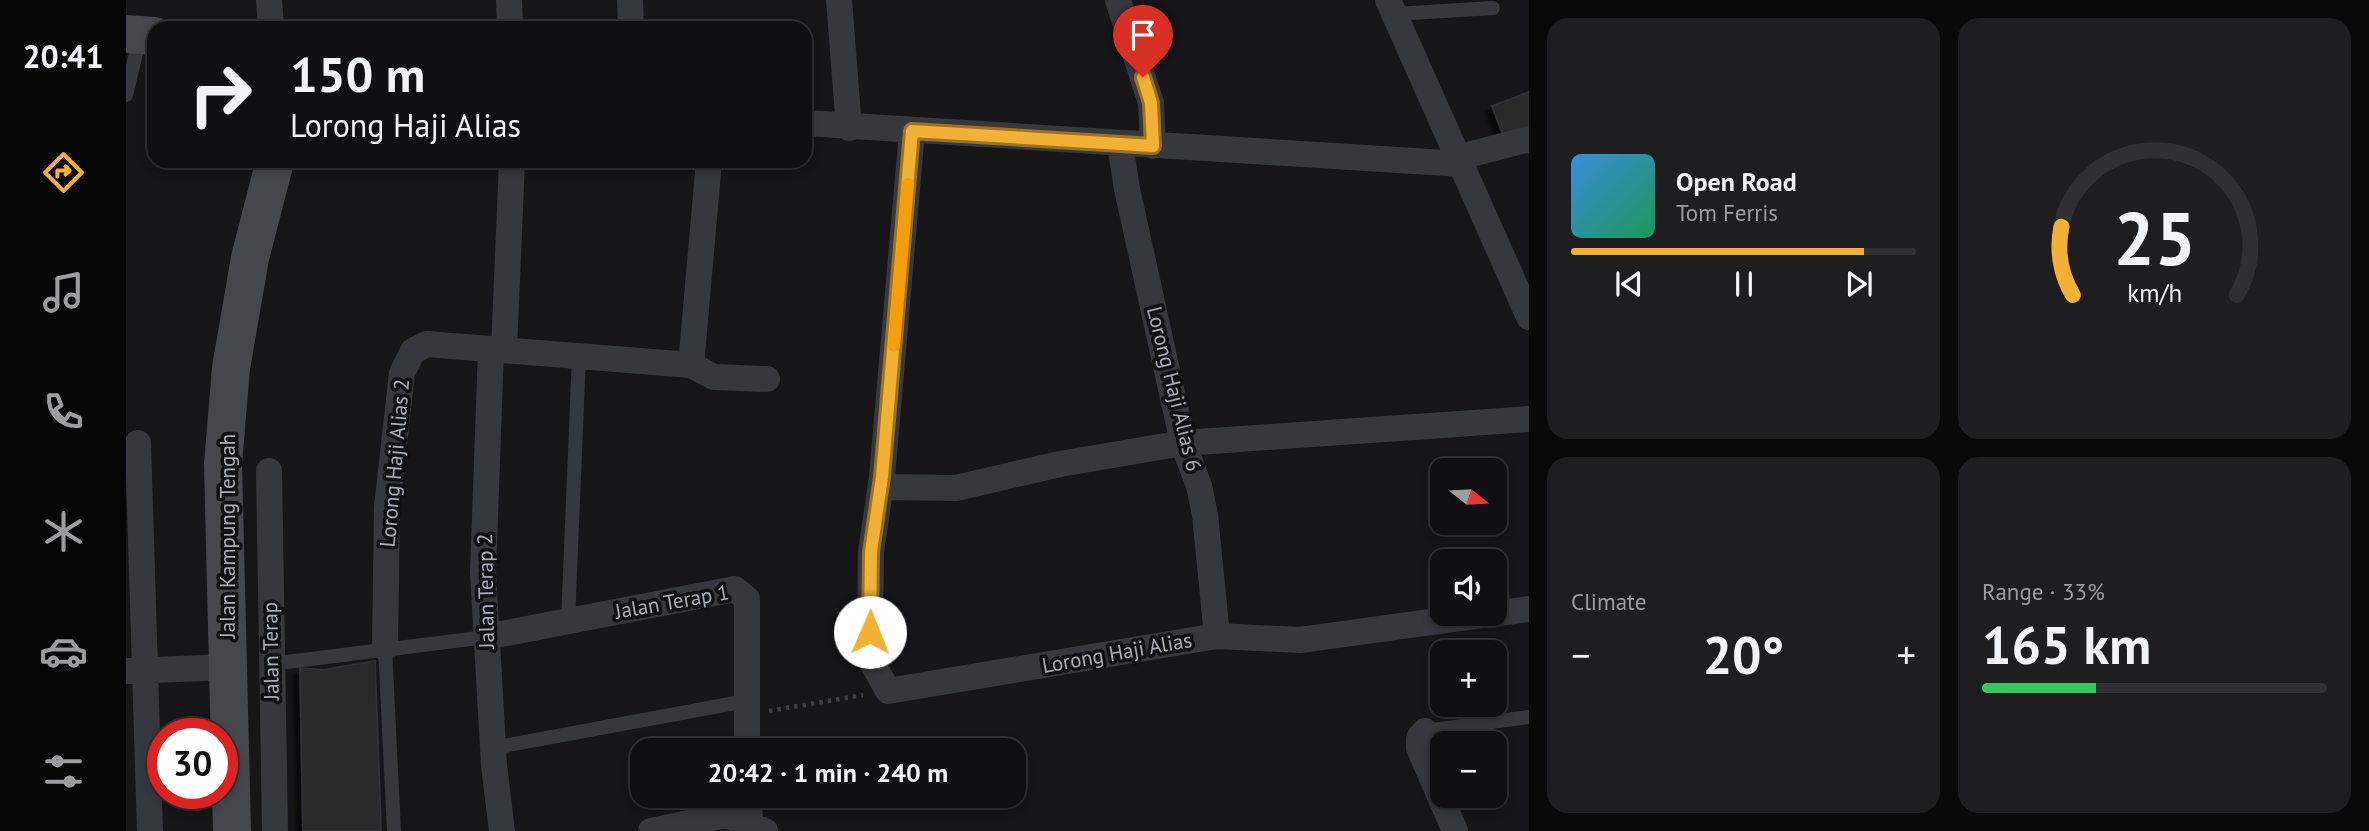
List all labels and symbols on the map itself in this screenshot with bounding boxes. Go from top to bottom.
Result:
pin [1113,5,1173,77]
street label: Lorong Haji Alias 6 [1141,304,1208,474]
street label: Lorong Haji Alias 2 [374,378,415,548]
street label: Jalan Kampung Tengah [214,434,241,639]
north arrow [1430,458,1507,536]
street label: Jalan Terap 2 [471,533,500,650]
street label: Jalan Terap 1 [612,578,731,625]
position arrow [833,595,907,669]
street label: Jalan Terap [256,602,285,701]
street label: Lorong Haji Alias [1040,626,1194,679]
speed limit sign: 30 [147,718,238,809]

